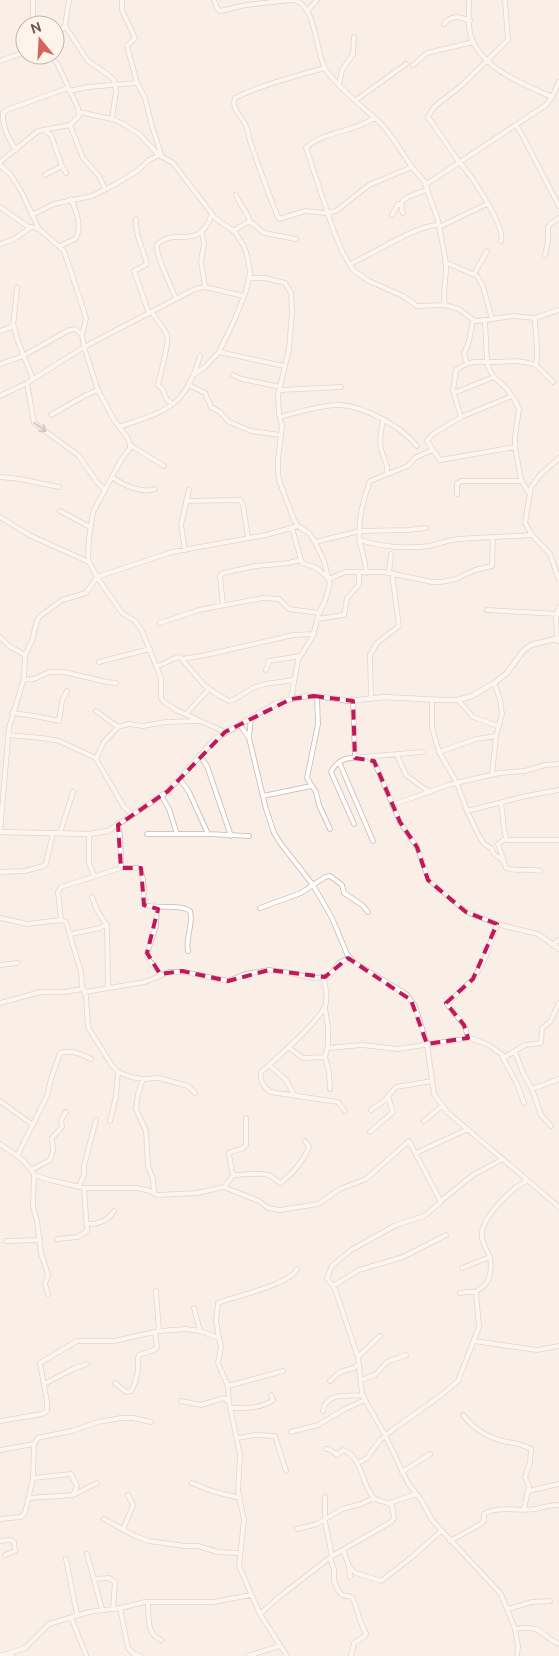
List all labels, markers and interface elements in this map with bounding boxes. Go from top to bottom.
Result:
north arrow [15,15,65,65]
text: N [29,18,43,37]
one-way arrow [33,422,47,432]

